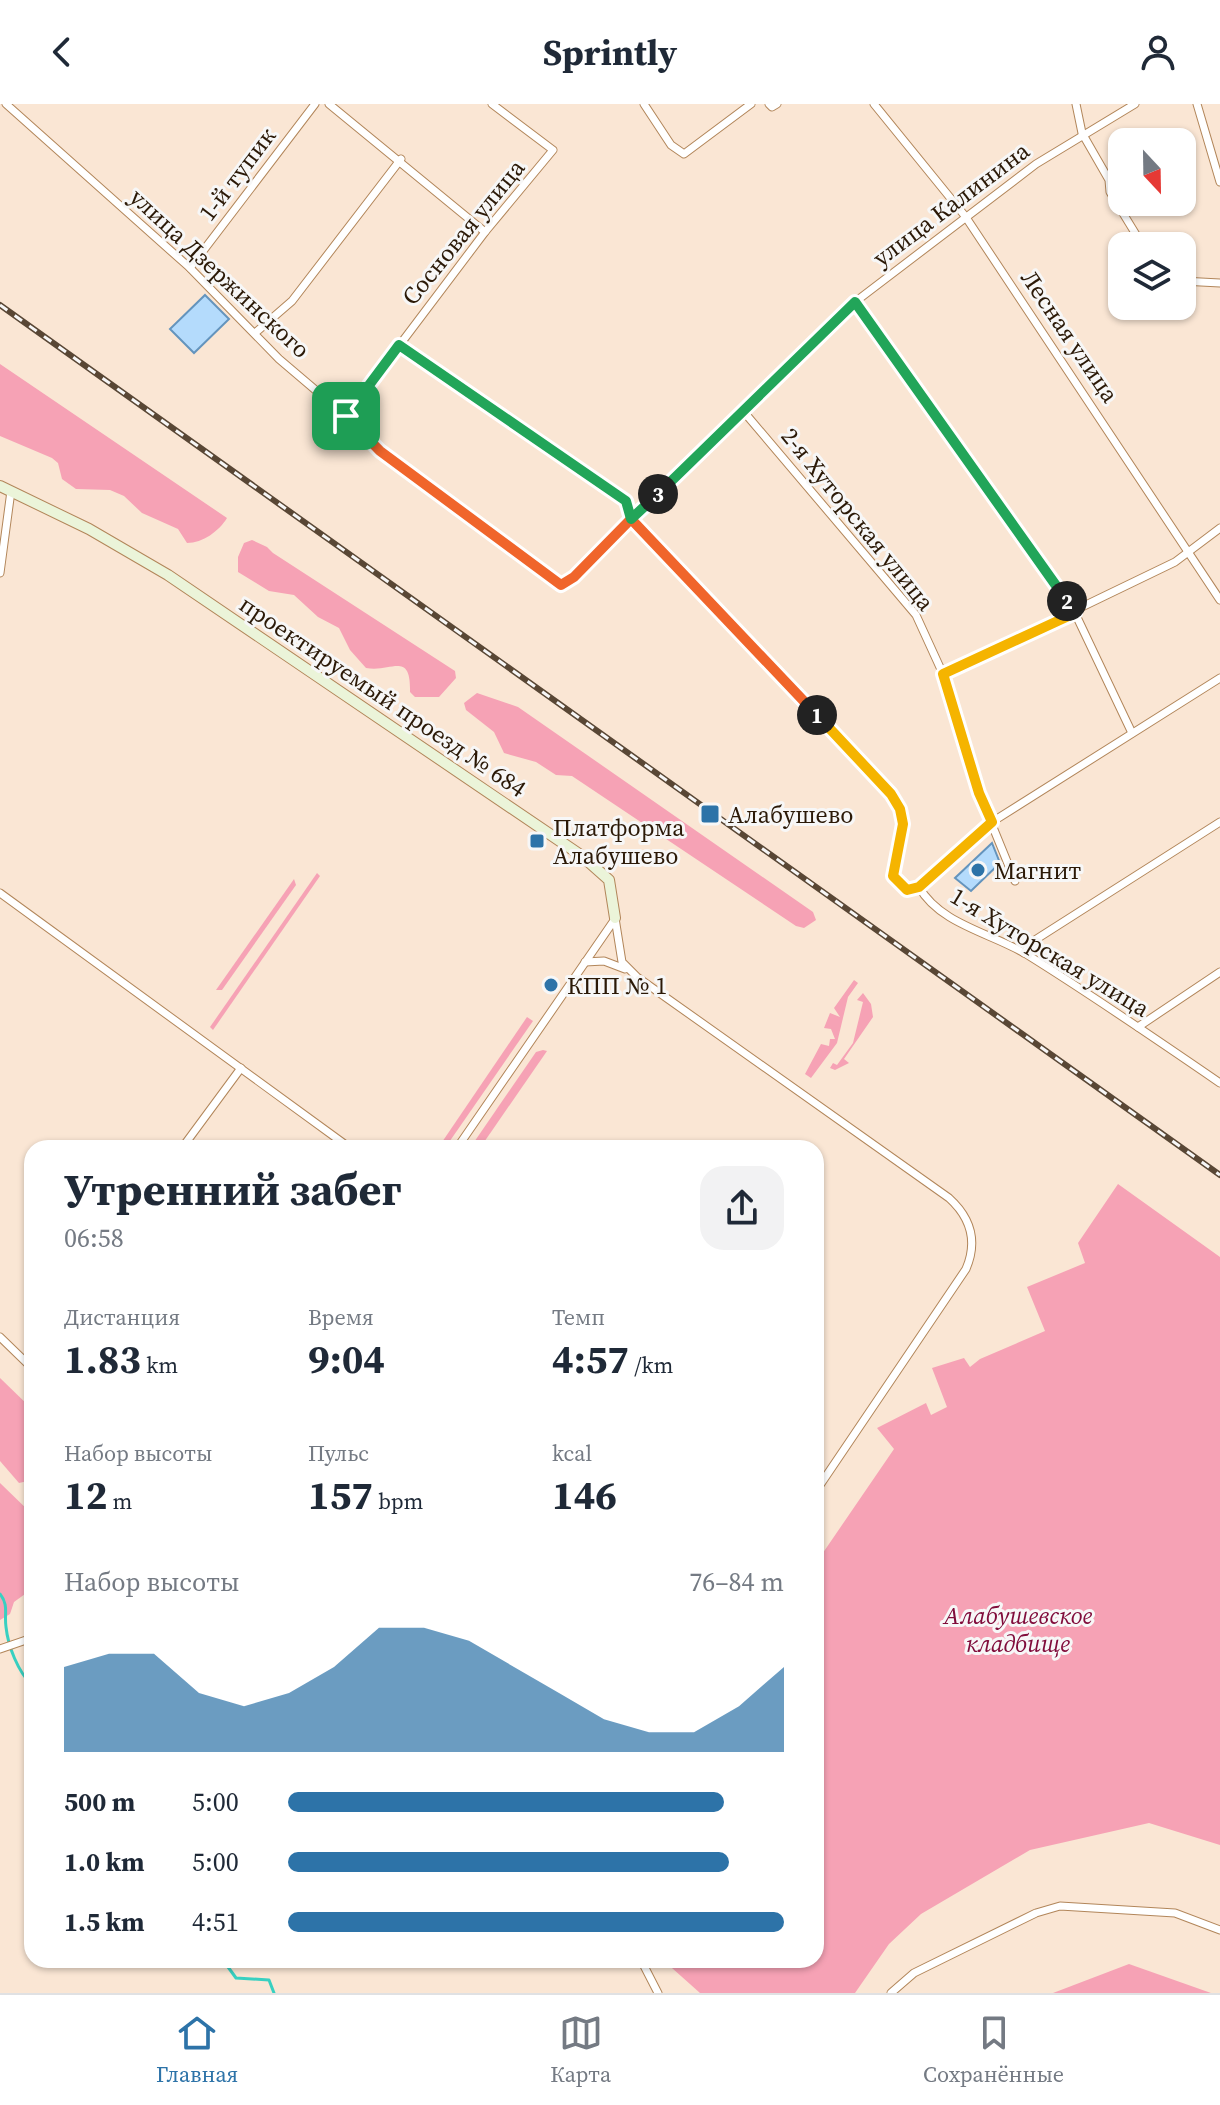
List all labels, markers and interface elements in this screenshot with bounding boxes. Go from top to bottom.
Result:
text: Sprintly [543,28,677,77]
icon: back [40,30,84,74]
icon: person [1136,30,1180,74]
street label: 1-й тупик [191,120,283,228]
north arrow [1108,128,1196,216]
map controls [1108,128,1196,320]
street label: улица Калинина [866,134,1037,274]
street label: Сосновая улица [394,152,533,312]
street label: улица Дзержинского [123,181,317,365]
button: layers [1108,232,1196,320]
street label: Лесная улица [1013,263,1127,409]
pin [312,382,380,450]
icon: arrive [324,394,368,438]
street label: 2-я Хуторская улица [774,420,943,618]
pin: 3 [638,474,678,514]
text: 3 [652,479,664,509]
pin: 2 [1047,581,1087,621]
text: 2 [1061,586,1073,616]
street label: проектируемый проезд № 684 [233,587,533,805]
pin: 1 [797,695,837,735]
text: 1 [811,700,823,730]
place label: Алабушево [728,798,853,831]
marker: Алабушево [699,803,721,825]
place label: Платформа Алабушево [553,811,685,872]
marker: Платформа Алабушево [528,832,546,850]
place label: Магнит [994,854,1081,887]
marker: Магнит [969,861,987,879]
street label: 1-я Хуторская улица [944,879,1156,1025]
place label: КПП № 1 [567,969,667,1002]
marker: КПП № 1 [542,976,560,994]
text: Утренний забег [64,1159,402,1220]
button: share [700,1166,784,1250]
text: 06:58 [64,1220,124,1256]
text: Дистанция [64,1302,180,1332]
text: Время [308,1302,374,1332]
text: Темп [552,1302,605,1332]
text: 1.83 [64,1332,141,1386]
text: 9:04 [308,1332,385,1386]
text: 4:57 [552,1332,629,1386]
text: km [141,1350,178,1380]
text: /km [629,1350,673,1380]
text: Набор высоты [64,1438,212,1468]
text: Пульс [308,1438,369,1468]
text: kcal [552,1438,592,1468]
text: 12 [64,1468,107,1522]
text: 157 [308,1468,373,1522]
text: 146 [552,1468,617,1522]
text: m [107,1486,132,1516]
text: bpm [373,1486,423,1516]
text: Набор высоты [64,1564,239,1600]
text: 76–84 m [689,1564,784,1600]
park label: Алабушевское кладбище [942,1599,1092,1660]
text: 500 m [64,1784,135,1820]
text: 5:00 [192,1784,239,1820]
text: 1.0 km [64,1844,145,1880]
text: 5:00 [192,1844,239,1880]
text: 1.5 km [64,1904,145,1940]
text: 4:51 [192,1904,239,1940]
tab: Главная [156,2011,238,2089]
tab: Карта [550,2011,611,2089]
tab: Сохранённые [923,2011,1064,2089]

